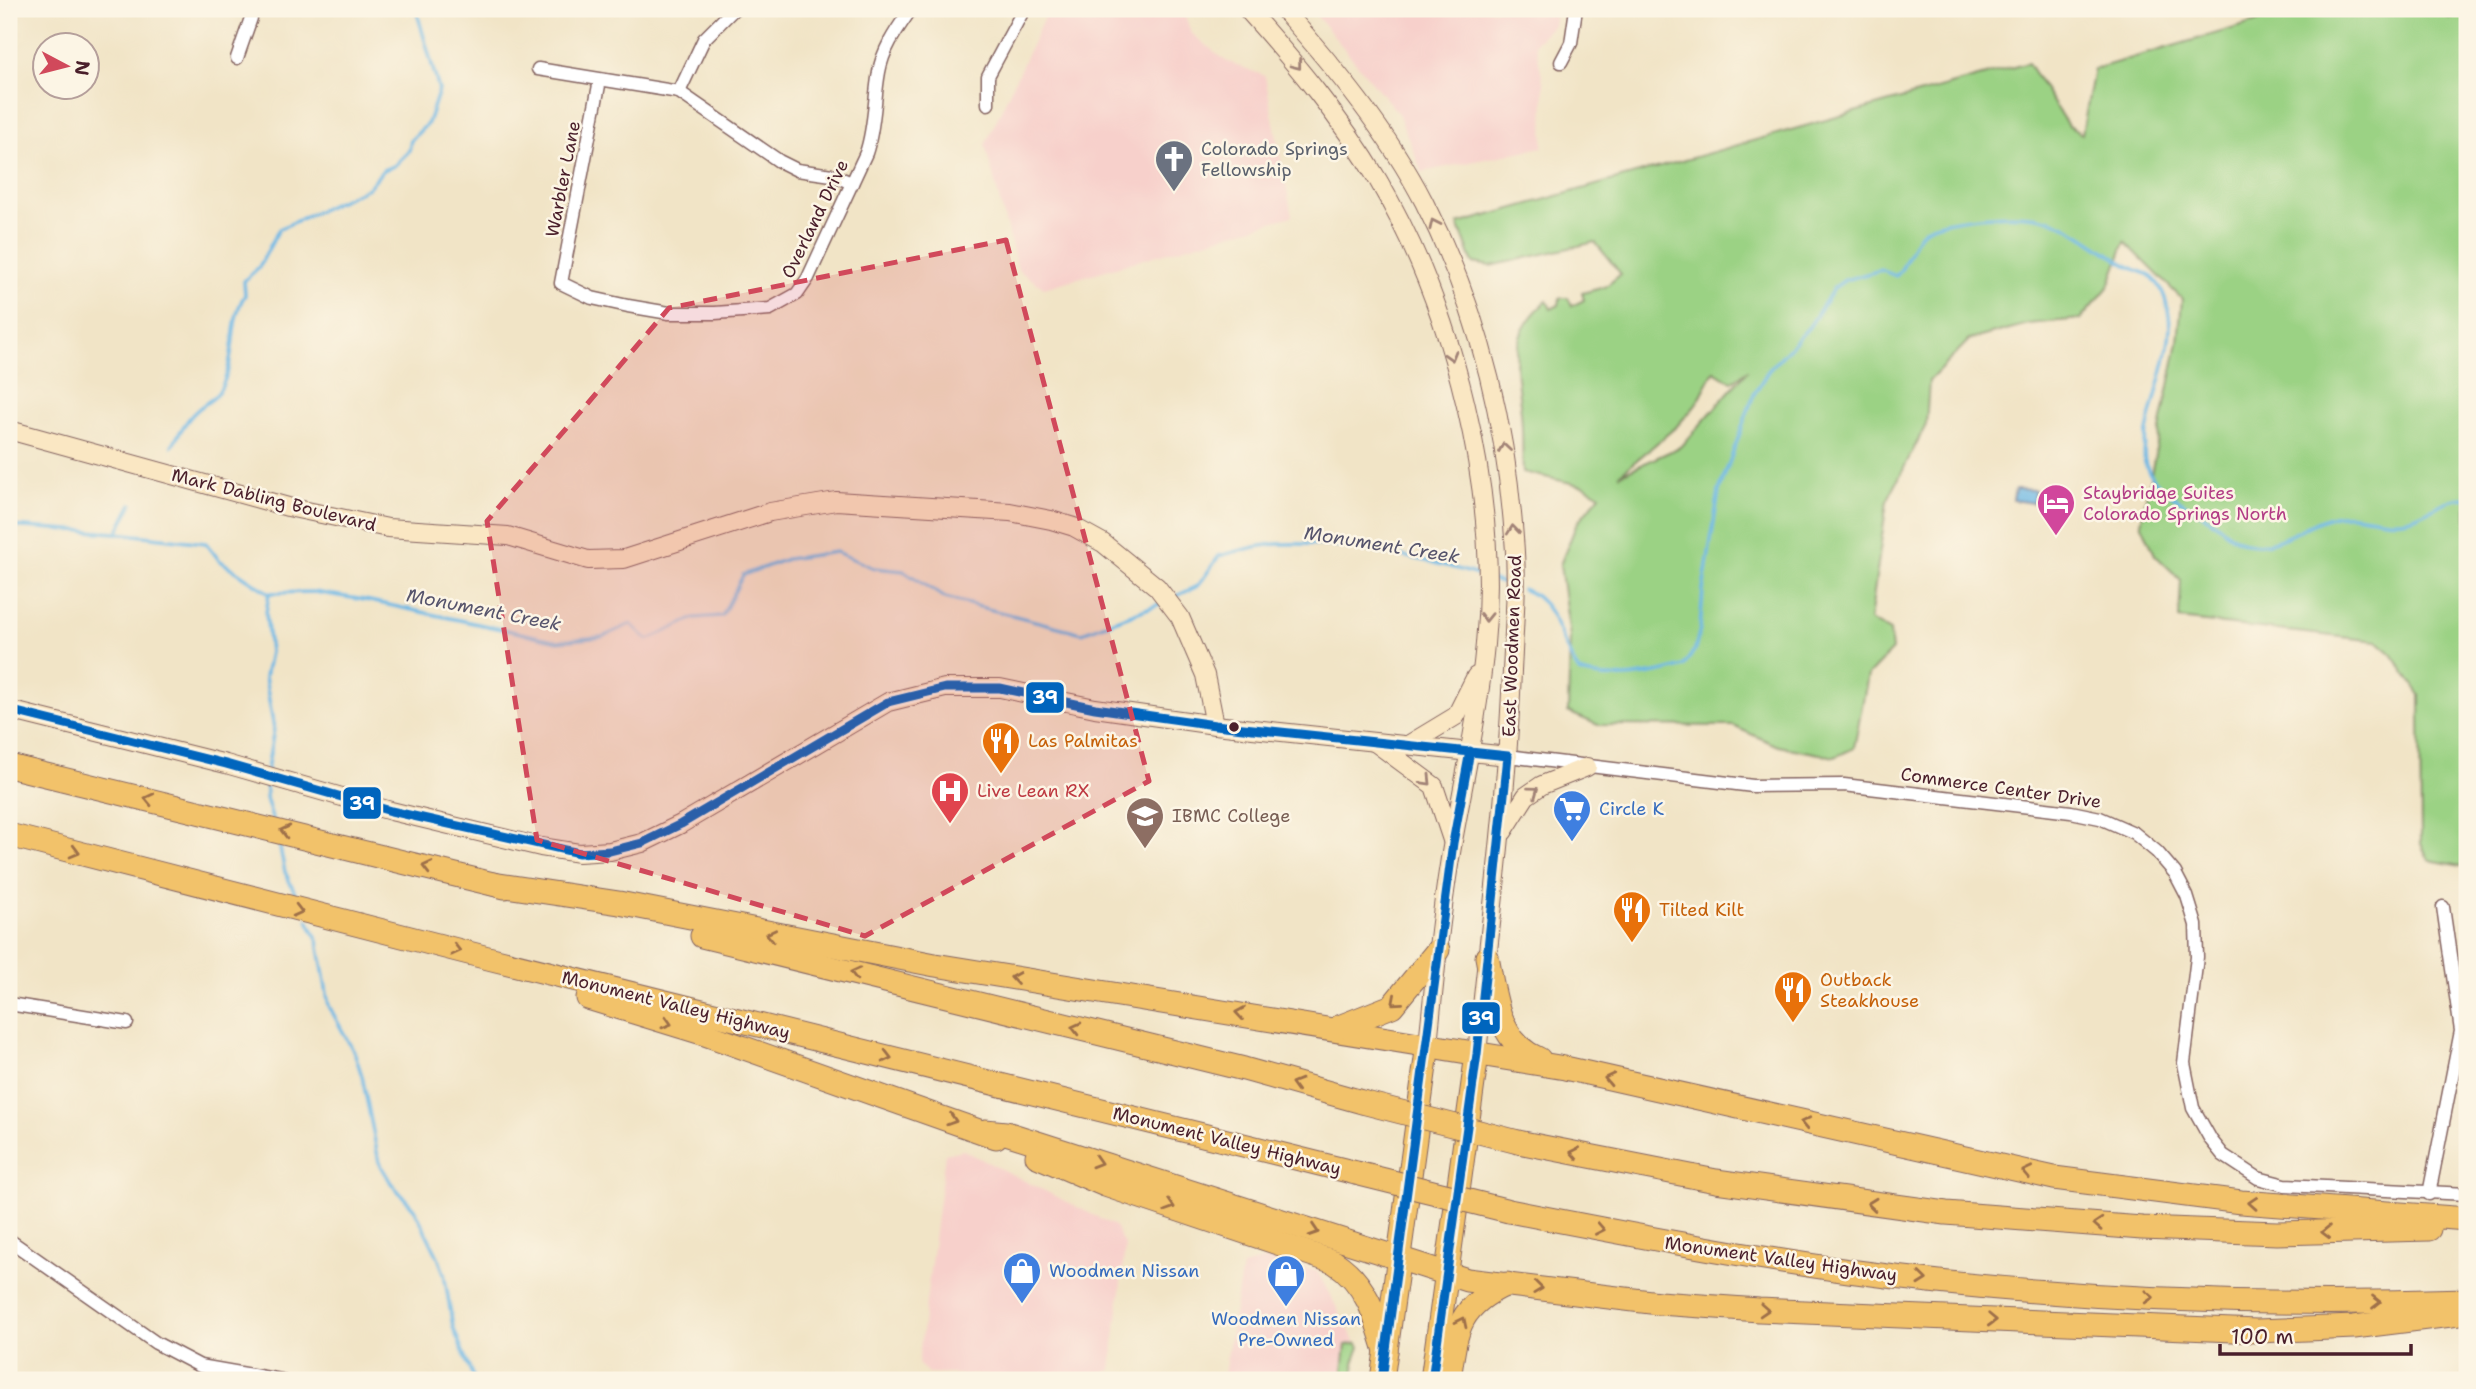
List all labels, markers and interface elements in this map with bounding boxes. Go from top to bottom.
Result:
north arrow [32,32,102,102]
one-way arrow [1288,57,1301,69]
text: N [69,59,96,77]
street label: Warbler Lane [540,119,586,239]
place label: Colorado Springs Fellowship [1201,137,1348,182]
church icon: Colorado Springs Fellowship [1153,138,1195,193]
street label: Overland Drive [776,156,854,282]
one-way arrow [1428,219,1442,231]
one-way arrow [1443,350,1458,362]
one-way arrow [1496,442,1511,454]
street label: Mark Dabling Boulevard [169,463,379,537]
place label: Staybridge Suites Colorado Springs North [2083,481,2287,526]
hotel icon: Staybridge Suites Colorado Springs North [2035,482,2077,537]
water label: Monument Creek [1302,520,1462,569]
one-way arrow [1506,524,1521,535]
street label: East Woodmen Road [1497,555,1527,737]
water label: Monument Creek [404,582,563,637]
one-way arrow [1478,612,1494,622]
line badge: 39 [1025,681,1065,714]
text: 39 [1032,685,1058,710]
restaurant icon: Las Palmitas [980,720,1022,775]
unlabelled marker [1227,720,1241,734]
place label: Las Palmitas [1028,729,1138,753]
street label: Commerce Center Drive [1899,762,2103,814]
hospital icon: Live Lean RX [929,770,971,825]
one-way arrow [1419,773,1431,786]
place label: Live Lean RX [977,779,1089,803]
line badge: 39 [342,786,382,820]
one-way arrow [1526,787,1539,799]
supermarket icon: Circle K [1551,788,1593,843]
text: 39 [349,791,375,816]
one-way arrow [143,792,155,807]
school or university icon: IBMC College [1124,795,1166,850]
place label: Circle K [1599,797,1665,821]
place label: IBMC College [1172,804,1290,828]
one-way arrow [279,825,291,840]
one-way arrow [69,844,81,859]
one-way arrow [421,861,433,875]
restaurant icon: Tilted Kilt [1611,889,1653,944]
place label: Tilted Kilt [1659,898,1745,922]
one-way arrow [292,903,304,917]
one-way arrow [765,928,777,943]
one-way arrow [450,942,462,956]
street label: Monument Valley Highway [559,965,793,1045]
one-way arrow [849,967,861,981]
place label: Outback Steakhouse [1820,968,1919,1013]
restaurant icon: Outback Steakhouse [1772,969,1814,1024]
one-way arrow [1009,971,1021,986]
one-way arrow [1391,993,1404,1005]
line badge: 39 [1461,1001,1501,1035]
one-way arrow [1234,1006,1246,1021]
text: 39 [1468,1006,1494,1031]
one-way arrow [661,1014,673,1029]
one-way arrow [1070,1022,1082,1036]
one-way arrow [881,1049,893,1063]
one-way arrow [1603,1072,1615,1087]
one-way arrow [1290,1078,1302,1092]
street label: Monument Valley Highway [1110,1101,1344,1181]
one-way arrow [946,1112,958,1127]
one-way arrow [1799,1117,1811,1131]
one-way arrow [1569,1147,1581,1162]
one-way arrow [1091,1153,1103,1168]
one-way arrow [2021,1166,2033,1181]
one-way arrow [2247,1196,2258,1211]
one-way arrow [1866,1197,1878,1212]
one-way arrow [1163,1198,1176,1212]
one-way arrow [2093,1217,2104,1232]
one-way arrow [1594,1221,1606,1236]
one-way arrow [1308,1223,1320,1238]
one-way arrow [2320,1224,2330,1240]
street label: Monument Valley Highway [1663,1231,1899,1287]
shop icon: Woodmen Nissan [1001,1250,1043,1305]
shop icon: Woodmen Nissan Pre-Owned [1265,1253,1307,1308]
place label: Woodmen Nissan [1049,1259,1199,1283]
one-way arrow [1917,1271,1928,1286]
one-way arrow [1532,1281,1544,1296]
one-way arrow [2143,1289,2154,1304]
one-way arrow [2371,1294,2382,1310]
one-way arrow [1759,1303,1770,1318]
place label: Woodmen Nissan Pre-Owned [1211,1307,1361,1352]
one-way arrow [1987,1312,1998,1327]
scale bar [2220,1312,2411,1356]
one-way arrow [1454,1317,1468,1329]
text: 100 m [2231,1323,2294,1351]

